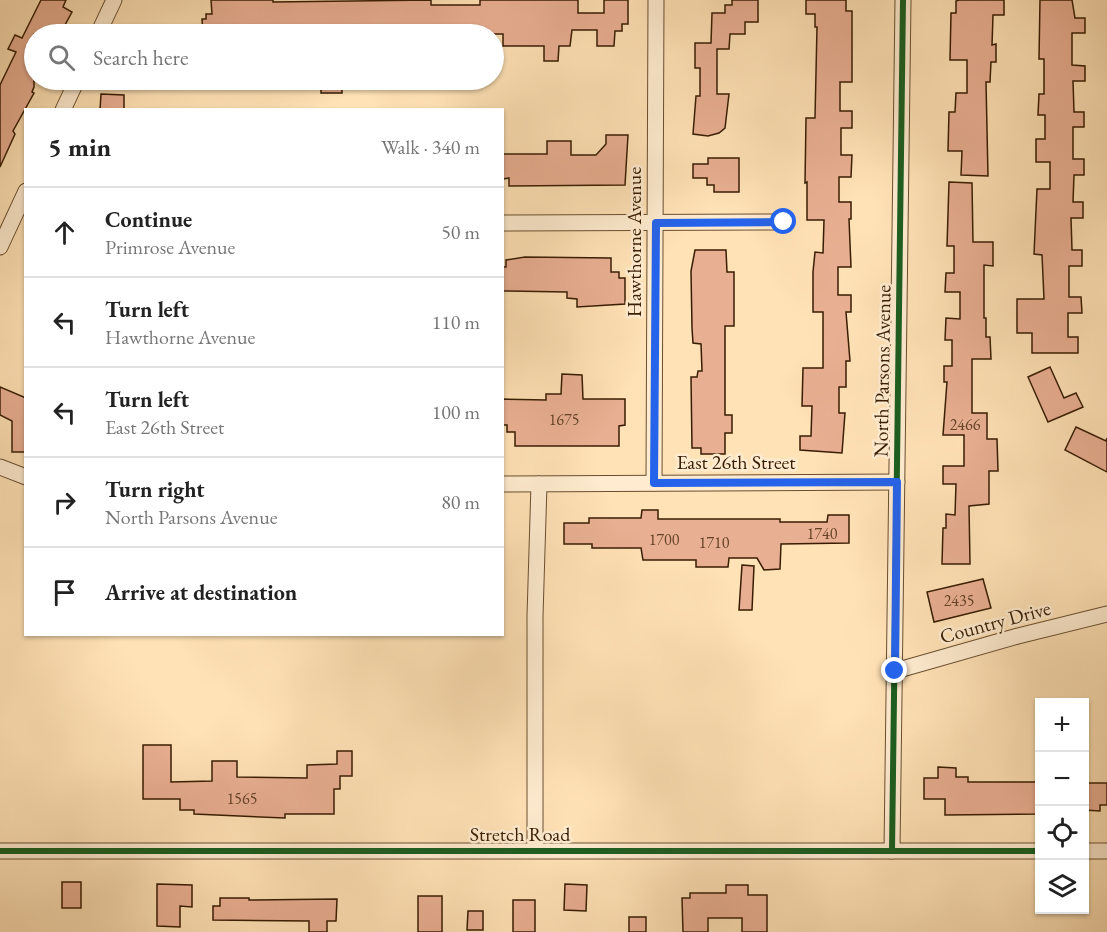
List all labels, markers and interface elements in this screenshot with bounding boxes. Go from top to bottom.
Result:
search box [24,24,504,90]
icon: search [45,41,78,74]
text: Search here [93,43,188,72]
text: 5 min [48,130,111,164]
text: Walk · 340 m [381,134,480,160]
street label: Hawthorne Avenue [621,167,647,317]
text: Continue [105,205,192,234]
route start [770,208,796,234]
icon: ahead [48,216,81,249]
text: 50 m [441,219,480,245]
text: Primrose Avenue [105,234,235,260]
street label: North Parsons Avenue [867,284,897,457]
text: Turn left [105,295,189,324]
icon: left [48,306,81,339]
text: 110 m [432,309,480,335]
text: Hawthorne Avenue [105,324,255,350]
text: Turn left [105,385,189,414]
icon: left [48,396,81,429]
text: 100 m [432,399,480,425]
house number: 1675 [549,409,579,430]
text: East 26th Street [105,414,224,440]
house number: 2466 [950,414,981,435]
street label: East 26th Street [676,449,796,475]
text: Turn right [105,475,204,504]
icon: right [48,486,81,519]
text: 80 m [441,489,480,515]
text: North Parsons Avenue [105,504,277,530]
house number: 1740 [807,523,838,544]
house number: 1700 [649,529,680,550]
house number: 1710 [699,532,730,553]
icon: arrive [48,576,81,609]
text: Arrive at destination [105,578,297,607]
house number: 2435 [944,590,974,611]
street label: Country Drive [937,595,1053,649]
route end [881,657,907,683]
map controls [1035,698,1089,914]
button: + [1035,698,1089,752]
button: − [1035,752,1089,806]
house number: 1565 [227,788,257,809]
button: locate [1035,806,1089,860]
street label: Stretch Road [470,821,571,847]
button: layers [1035,860,1089,914]

